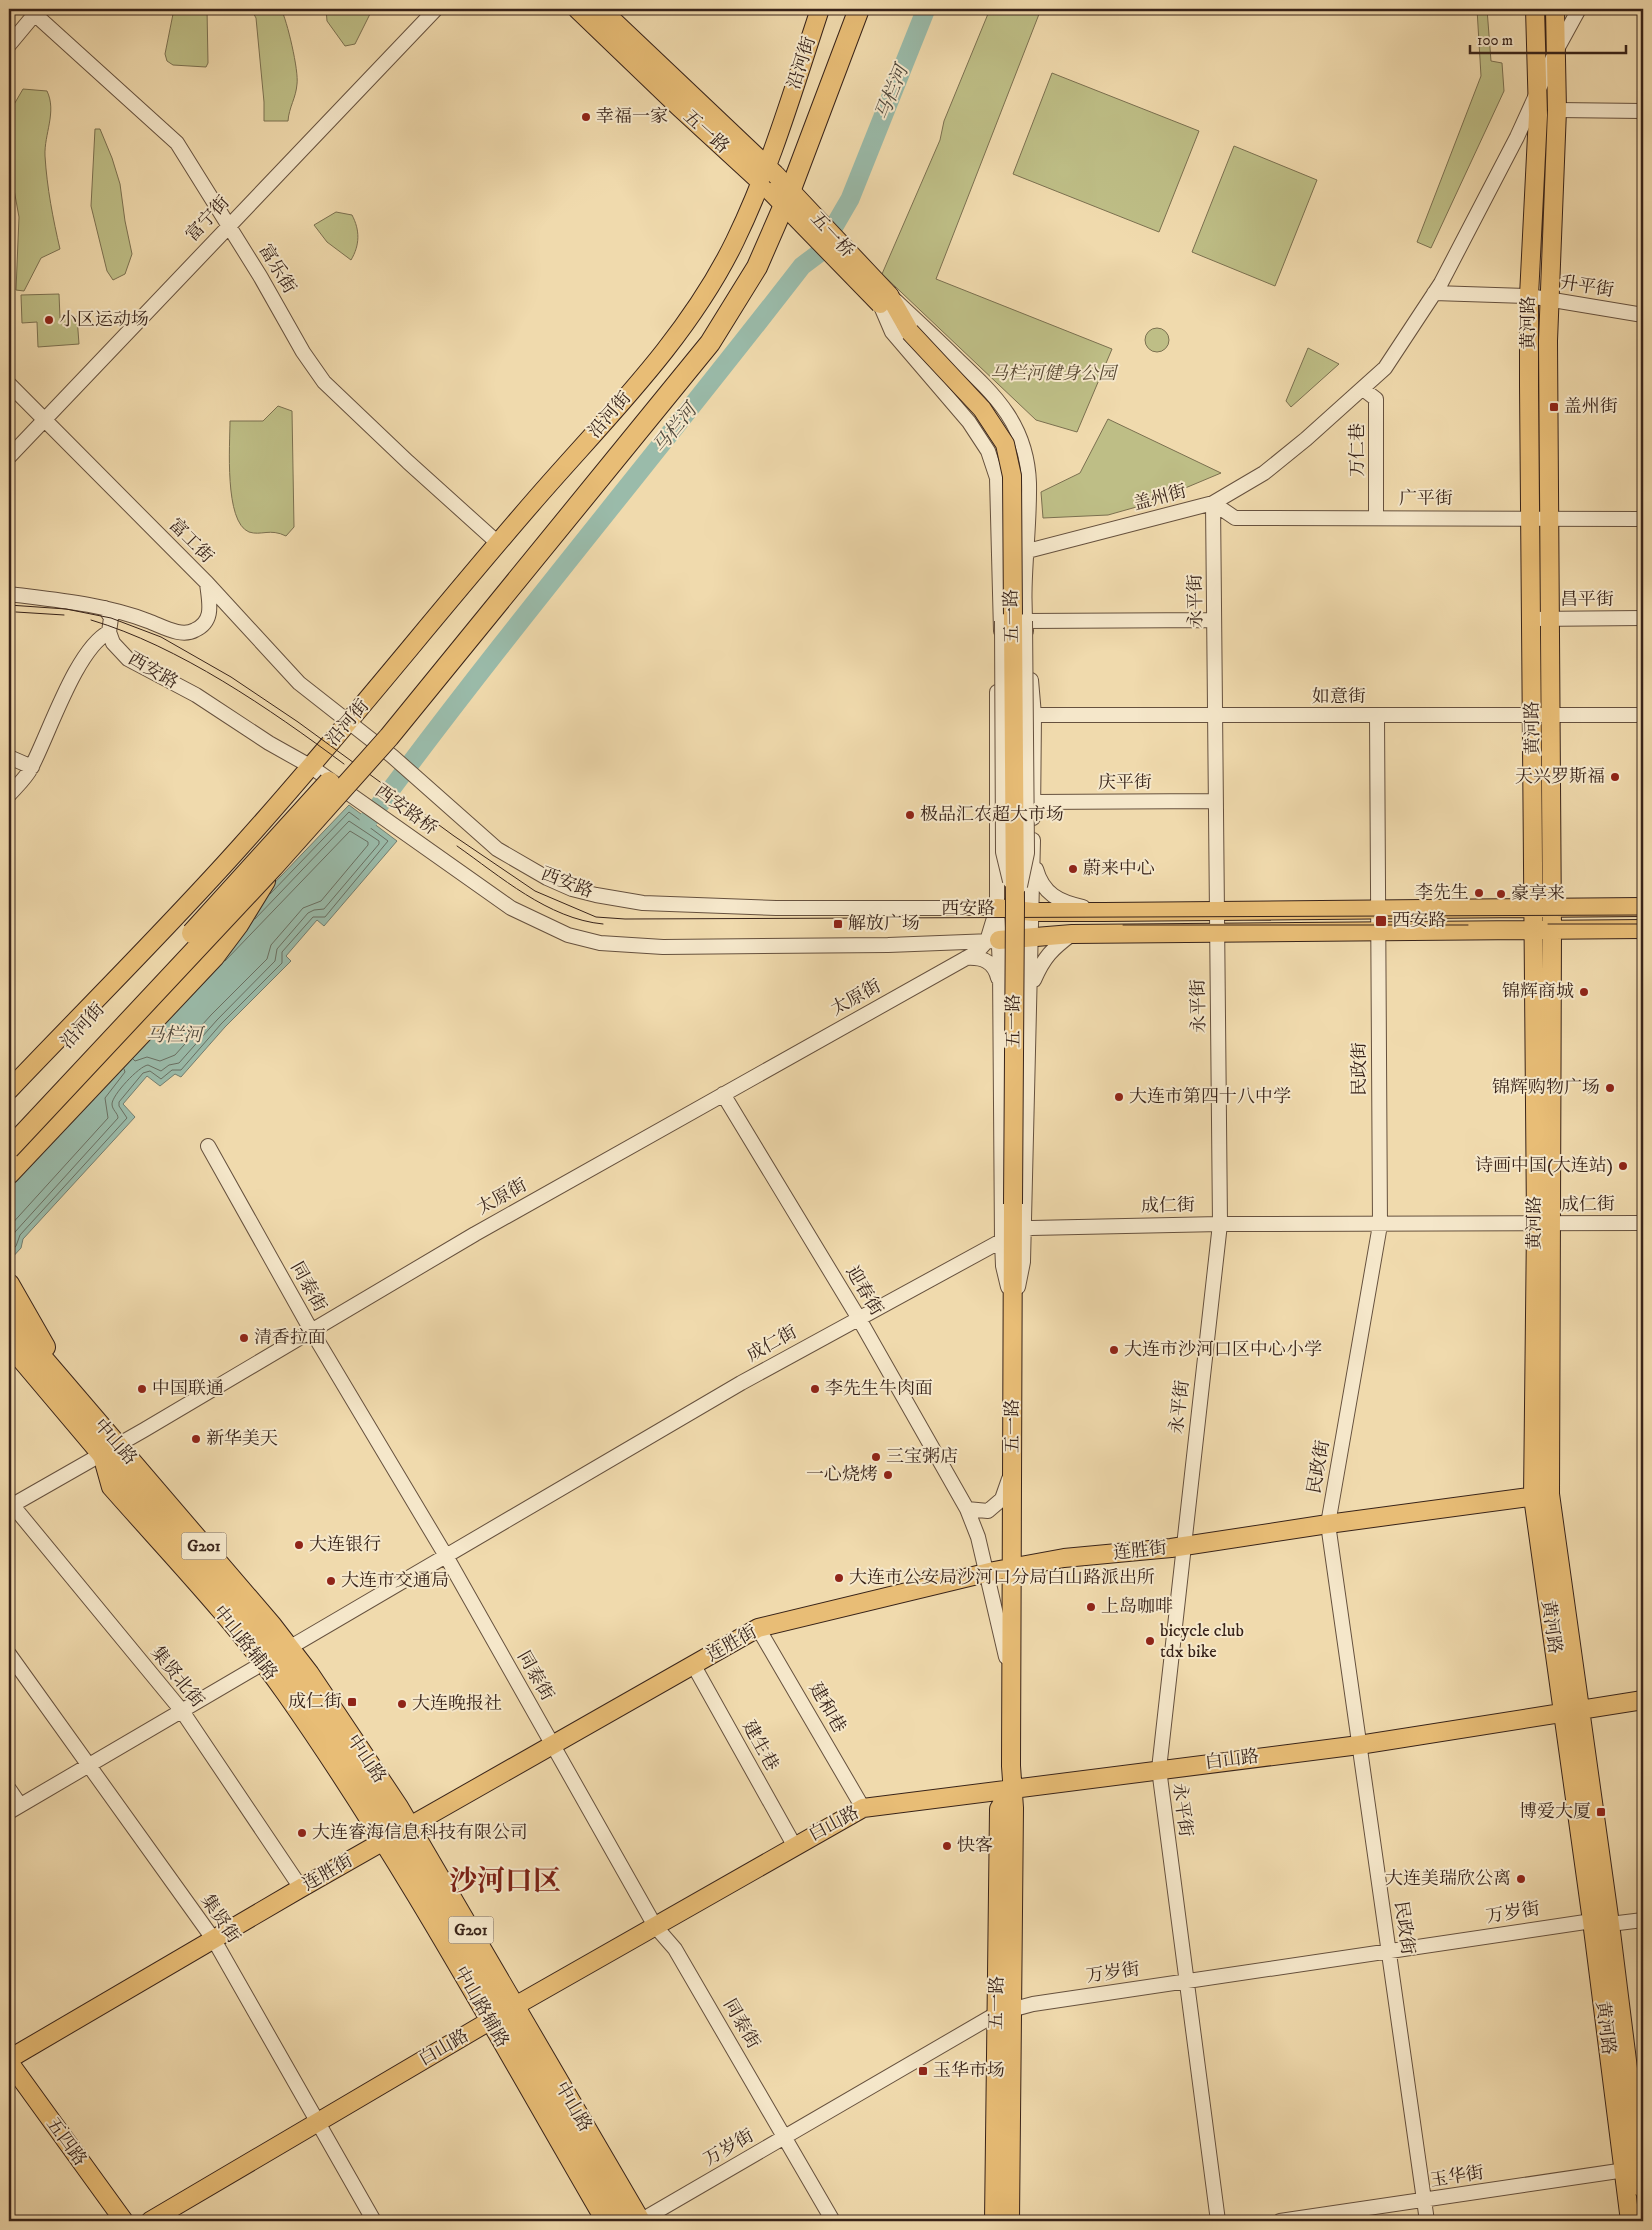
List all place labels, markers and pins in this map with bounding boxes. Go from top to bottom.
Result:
place label: 幸福一家 [596,106,668,128]
marker: 幸福一家 [580,111,592,123]
place label: 小区运动场 [59,309,149,331]
marker: 小区运动场 [43,314,55,326]
place label: 盖州街 [1564,396,1618,418]
marker: 盖州街 [1548,401,1560,413]
place label: 天兴罗斯福 [1515,766,1605,788]
marker: 天兴罗斯福 [1609,771,1621,783]
place label: 极品汇农超大市场 [920,804,1064,826]
marker: 极品汇农超大市场 [904,809,916,821]
place label: 蔚来中心 [1083,858,1155,880]
marker: 蔚来中心 [1067,863,1079,875]
place label: 李先生 [1415,882,1469,904]
place label: 豪享来 [1511,883,1565,905]
marker: 李先生 [1473,887,1485,899]
marker: 豪享来 [1495,888,1507,900]
place label: 西安路 [1392,910,1446,932]
place label: 解放广场 [848,913,920,935]
marker: 西安路 [1374,914,1388,928]
marker: 解放广场 [832,918,844,930]
place label: 锦辉商城 [1502,981,1574,1003]
marker: 锦辉商城 [1578,986,1590,998]
place label: 锦辉购物广场 [1492,1077,1600,1099]
marker: 锦辉购物广场 [1604,1082,1616,1094]
place label: 大连市第四十八中学 [1129,1086,1291,1108]
marker: 大连市第四十八中学 [1113,1091,1125,1103]
place label: 诗画中国(大连站) [1475,1155,1613,1177]
marker: 诗画中国(大连站) [1617,1160,1629,1172]
place label: 清香拉面 [254,1327,326,1349]
marker: 清香拉面 [238,1332,250,1344]
place label: 大连市沙河口区中心小学 [1124,1339,1322,1361]
marker: 大连市沙河口区中心小学 [1108,1344,1120,1356]
place label: 中国联通 [152,1378,224,1400]
place label: 李先生牛肉面 [825,1378,933,1400]
marker: 中国联通 [136,1383,148,1395]
marker: 李先生牛肉面 [809,1383,821,1395]
place label: 新华美天 [206,1428,278,1450]
marker: 新华美天 [190,1433,202,1445]
place label: 三宝粥店 [886,1446,958,1468]
marker: 三宝粥店 [870,1451,882,1463]
place label: 一心烧烤 [806,1464,878,1486]
marker: 一心烧烤 [882,1469,894,1481]
place label: 大连银行 [309,1534,381,1556]
marker: 大连银行 [293,1539,305,1551]
place label: 大连市公安局沙河口分局白山路派出所 [849,1567,1155,1589]
place label: 大连市交通局 [341,1570,449,1592]
marker: 大连市公安局沙河口分局白山路派出所 [833,1572,845,1584]
marker: 大连市交通局 [325,1575,337,1587]
place label: 上岛咖啡 [1101,1596,1173,1618]
marker: 上岛咖啡 [1085,1601,1097,1613]
place label: bicycle club tdx bike [1160,1620,1244,1663]
marker: bicycle club tdx bike [1144,1635,1156,1647]
place label: 成仁街 [288,1691,342,1713]
place label: 大连晚报社 [412,1693,502,1715]
marker: 成仁街 [346,1696,358,1708]
marker: 大连晚报社 [396,1698,408,1710]
place label: 博爱大厦 [1519,1801,1591,1823]
marker: 博爱大厦 [1595,1806,1607,1818]
place label: 大连睿海信息科技有限公司 [312,1822,528,1844]
marker: 大连睿海信息科技有限公司 [296,1827,308,1839]
place label: 快客 [957,1835,993,1857]
marker: 快客 [941,1840,953,1852]
place label: 大连美瑞欣公离 [1385,1868,1511,1890]
marker: 大连美瑞欣公离 [1515,1873,1527,1885]
place label: 玉华市场 [933,2060,1005,2082]
marker: 玉华市场 [917,2065,929,2077]

